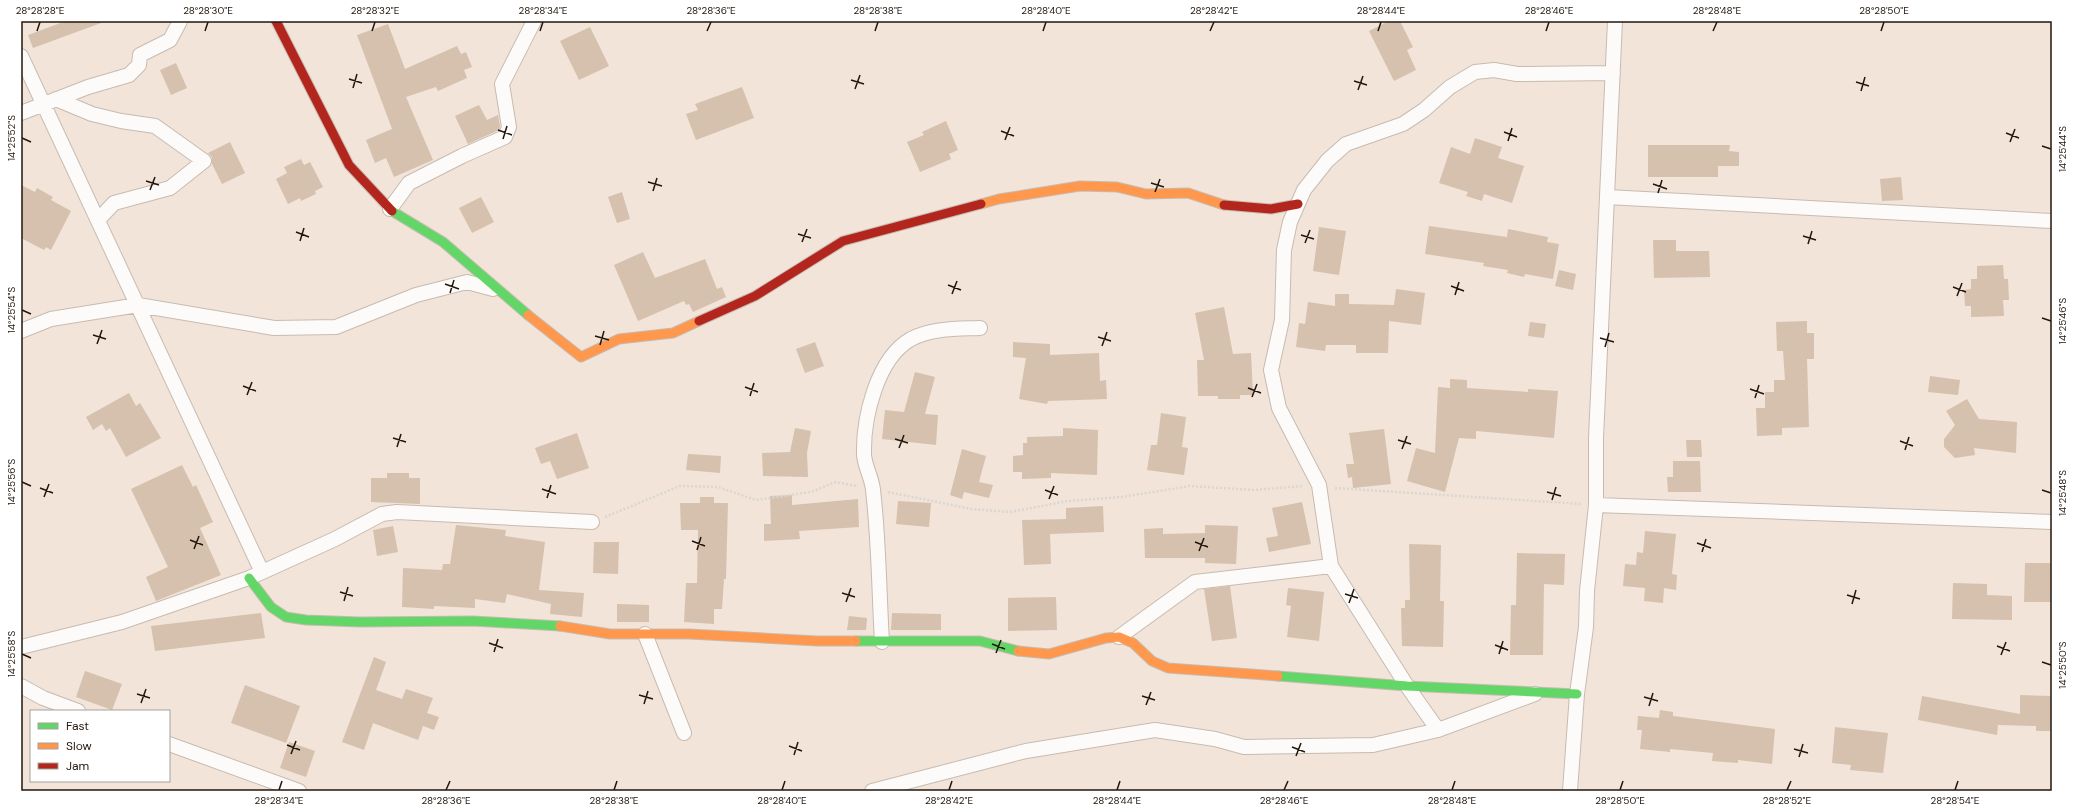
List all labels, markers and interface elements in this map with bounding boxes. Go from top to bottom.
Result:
text: 28°28'28"E [16,4,65,17]
text: 28°28'30"E [183,4,233,17]
text: 28°28'32"E [351,4,400,17]
text: 28°28'34"E [519,4,568,17]
text: 28°28'36"E [686,4,736,17]
text: 28°28'38"E [854,4,903,17]
text: 28°28'40"E [1021,4,1071,17]
text: 28°28'42"E [1190,4,1238,17]
text: 28°28'44"E [1357,4,1406,17]
text: 28°28'46"E [1525,4,1574,17]
text: 28°28'48"E [1693,4,1742,17]
text: 28°28'50"E [1859,4,1909,17]
text: 14°25'52"S [5,115,18,161]
text: 14°25'44"S [2056,126,2069,172]
text: 14°25'54"S [5,287,18,333]
text: 14°25'46"S [2056,298,2069,344]
text: 14°25'56"S [5,458,18,505]
text: 14°25'48"S [2056,470,2069,516]
text: 14°25'58"S [5,631,18,677]
text: 14°25'50"S [2056,641,2069,689]
legend [30,710,170,782]
text: Fast [66,718,89,734]
text: Slow [66,738,92,754]
text: Jam [66,758,89,774]
text: 28°28'34"E [255,794,304,807]
text: 28°28'36"E [421,794,471,807]
text: 28°28'38"E [590,794,639,807]
text: 28°28'40"E [757,794,807,807]
text: 28°28'42"E [925,794,973,807]
text: 28°28'44"E [1093,794,1142,807]
text: 28°28'46"E [1260,794,1309,807]
text: 28°28'48"E [1428,794,1477,807]
text: 28°28'50"E [1595,794,1645,807]
text: 28°28'52"E [1763,794,1812,807]
text: 28°28'54"E [1931,794,1980,807]

